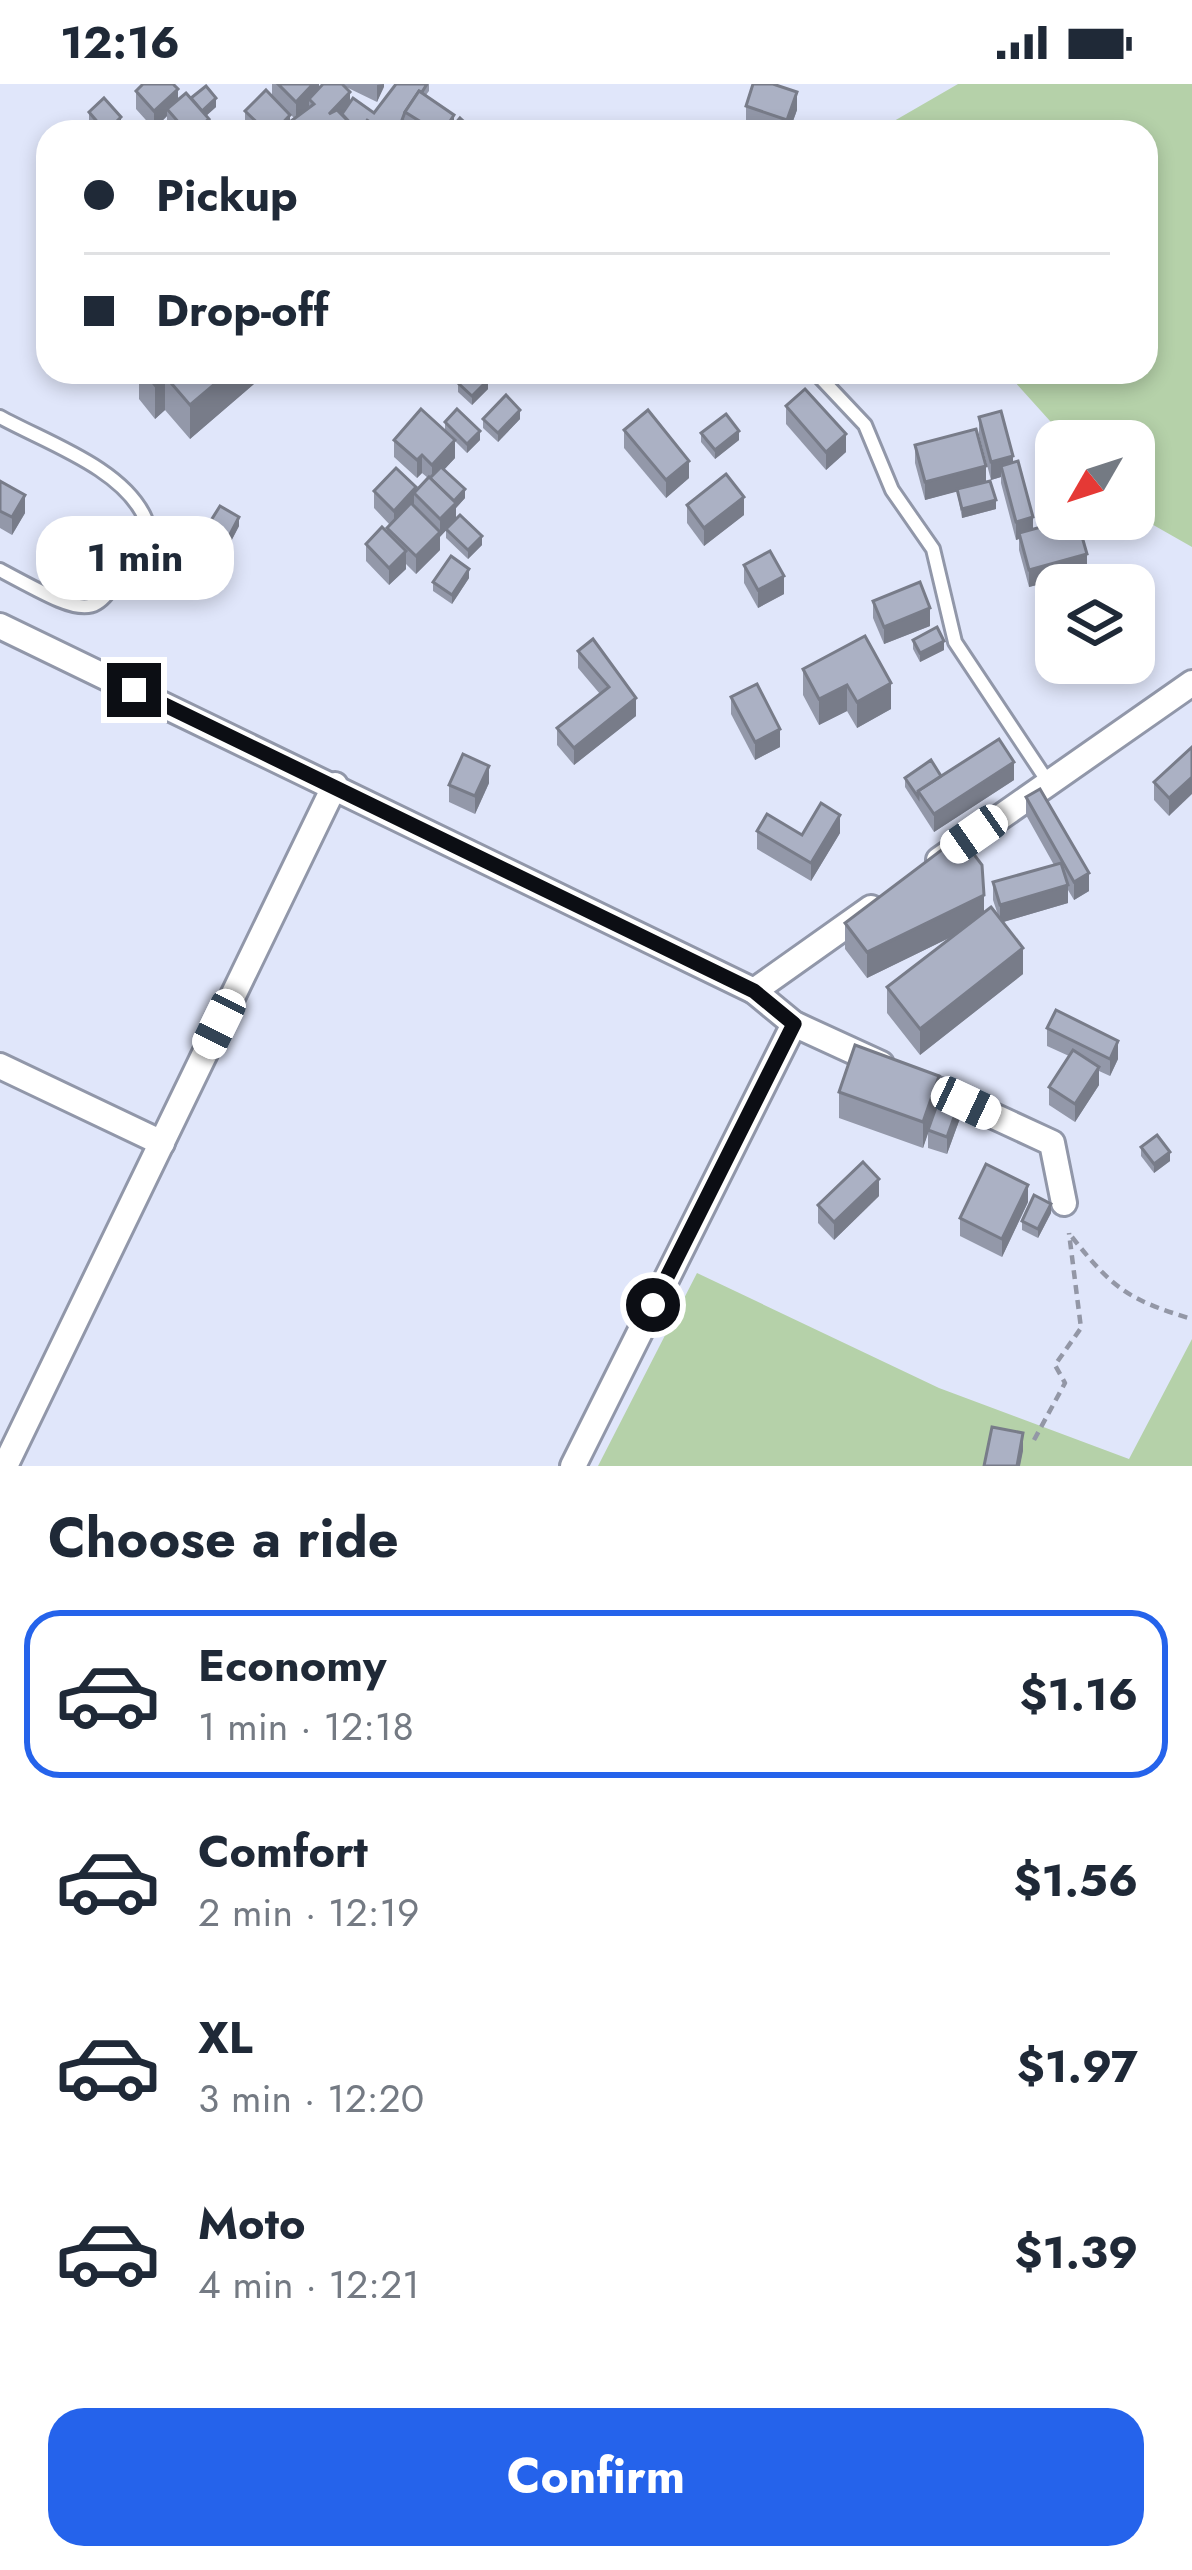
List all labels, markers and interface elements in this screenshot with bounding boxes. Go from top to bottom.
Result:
text: 12:16 [60,10,180,75]
text: Pickup [156,163,298,228]
text: Drop-off [156,278,329,343]
north arrow [1035,420,1155,540]
map controls [1035,420,1155,684]
callout: 1 min [35,516,233,600]
text: 1 min [87,529,183,586]
button: layers [1035,564,1155,684]
route end [107,663,161,717]
car [934,799,1014,869]
car [187,984,251,1064]
car [926,1071,1006,1135]
route start [626,1278,680,1332]
text: Choose a ride [48,1499,399,1577]
text: Economy [198,1633,386,1698]
icon: car [54,1640,162,1748]
text: $1.16 [1020,1662,1138,1727]
text: 1 min · 12:18 [198,1698,414,1755]
text: Comfort [198,1819,368,1884]
icon: car [54,1826,162,1934]
text: $1.56 [1013,1848,1138,1913]
text: 2 min · 12:19 [198,1884,419,1941]
text: XL [198,2005,253,2070]
icon: car [54,2012,162,2120]
text: $1.97 [1017,2034,1138,2099]
text: 3 min · 12:20 [198,2070,424,2127]
text: Moto [198,2191,306,2256]
icon: car [54,2198,162,2306]
text: $1.39 [1015,2220,1138,2285]
text: 4 min · 12:21 [198,2256,420,2313]
button: Confirm [48,2408,1144,2546]

